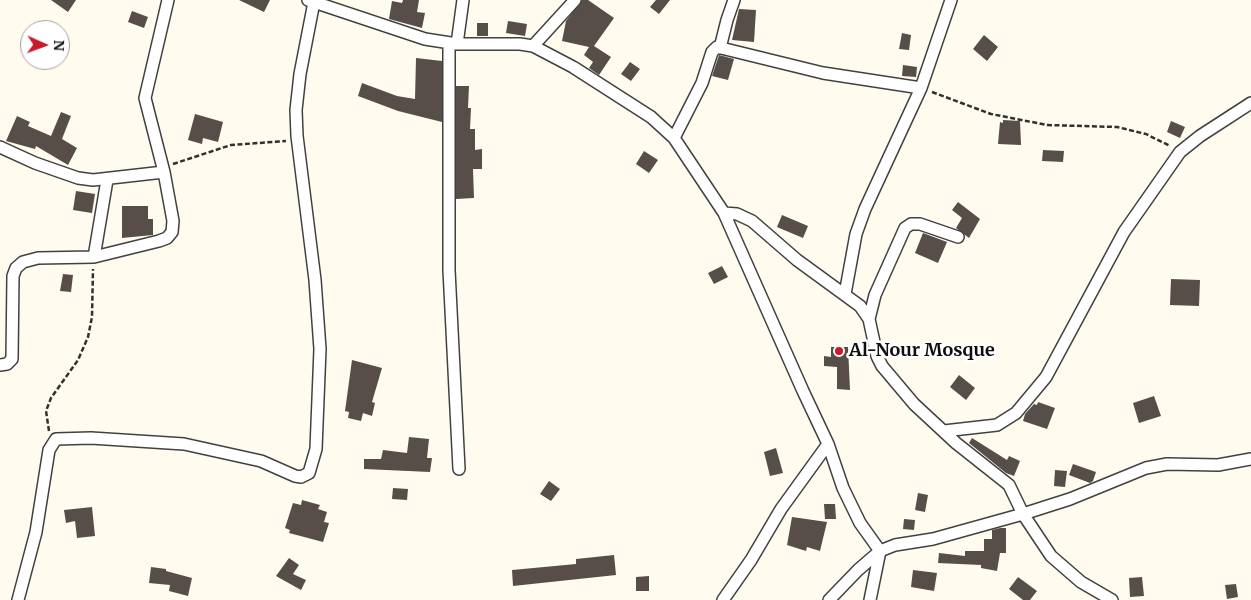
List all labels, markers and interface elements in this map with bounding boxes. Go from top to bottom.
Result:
north arrow [20,20,70,70]
text: N [50,40,68,51]
place label: Al-Nour Mosque [849,340,995,362]
marker: Al-Nour Mosque [833,345,845,357]

